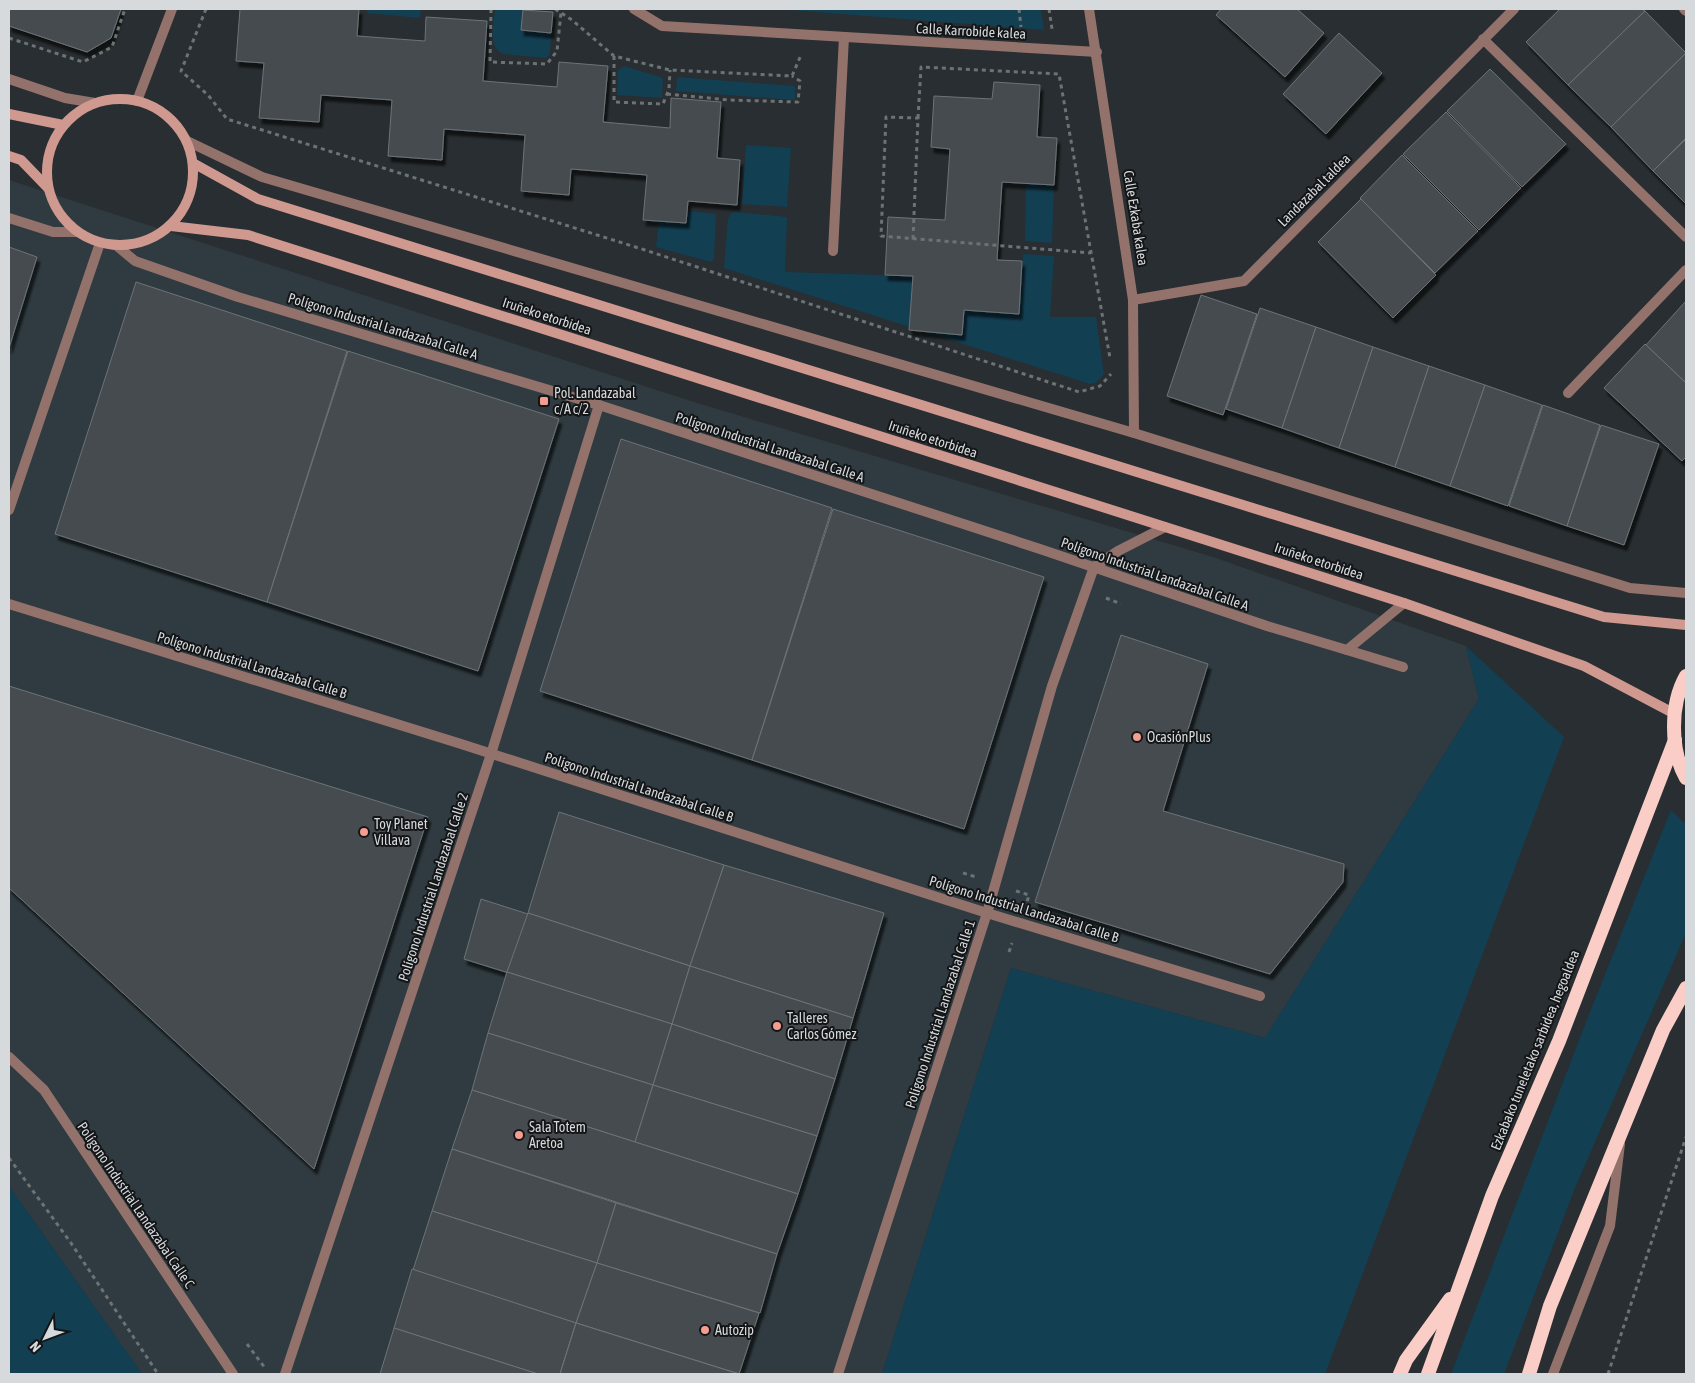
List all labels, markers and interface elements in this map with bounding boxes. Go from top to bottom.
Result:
street label: Calle Karrobide kalea [916,20,1026,42]
street label: Landazabal taldea [1274,150,1354,230]
street label: Calle Ezkaba kalea [1121,169,1151,267]
street label: Polígono Industrial Landazabal Calle A [286,289,480,363]
street label: Iruñeko etorbidea [501,294,593,338]
place label: Pol. Landazabal c/A c/2 [554,385,636,417]
marker: Pol. Landazabal c/A c/2 [538,395,550,407]
street label: Polígono Industrial Landazabal Calle A [674,409,867,485]
street label: Iruñeko etorbidea [887,417,979,461]
street label: Polígono Industrial Landazabal Calle A [1059,534,1251,614]
street label: Iruñeko etorbidea [1273,539,1365,583]
street label: Polígono Industrial Landazabal Calle B [155,629,349,702]
place label: OcasiónPlus [1147,729,1211,745]
marker: OcasiónPlus [1131,731,1143,743]
street label: Polígono Industrial Landazabal Calle B [543,749,736,825]
street label: Polígono Industrial Landazabal Calle 2 [395,791,471,983]
place label: Toy Planet Villava [374,816,428,848]
marker: Toy Planet Villava [358,826,370,838]
street label: Polígono Industrial Landazabal Calle B [927,873,1121,946]
street label: Polígono Industrial Landazabal Calle 1 [902,918,978,1110]
street label: Ezkabako tuneletako sarbidea, hegoaldea [1487,948,1583,1152]
place label: Talleres Carlos Gómez [787,1010,856,1042]
marker: Talleres Carlos Gómez [771,1020,783,1032]
street label: Polígono Industrial Landazabal Calle C [74,1119,198,1292]
place label: Sala Totem Aretoa [529,1119,586,1151]
marker: Sala Totem Aretoa [513,1129,525,1141]
north arrow [20,1313,70,1363]
place label: Autozip [715,1322,754,1338]
marker: Autozip [699,1324,711,1336]
text: N [27,1338,44,1355]

